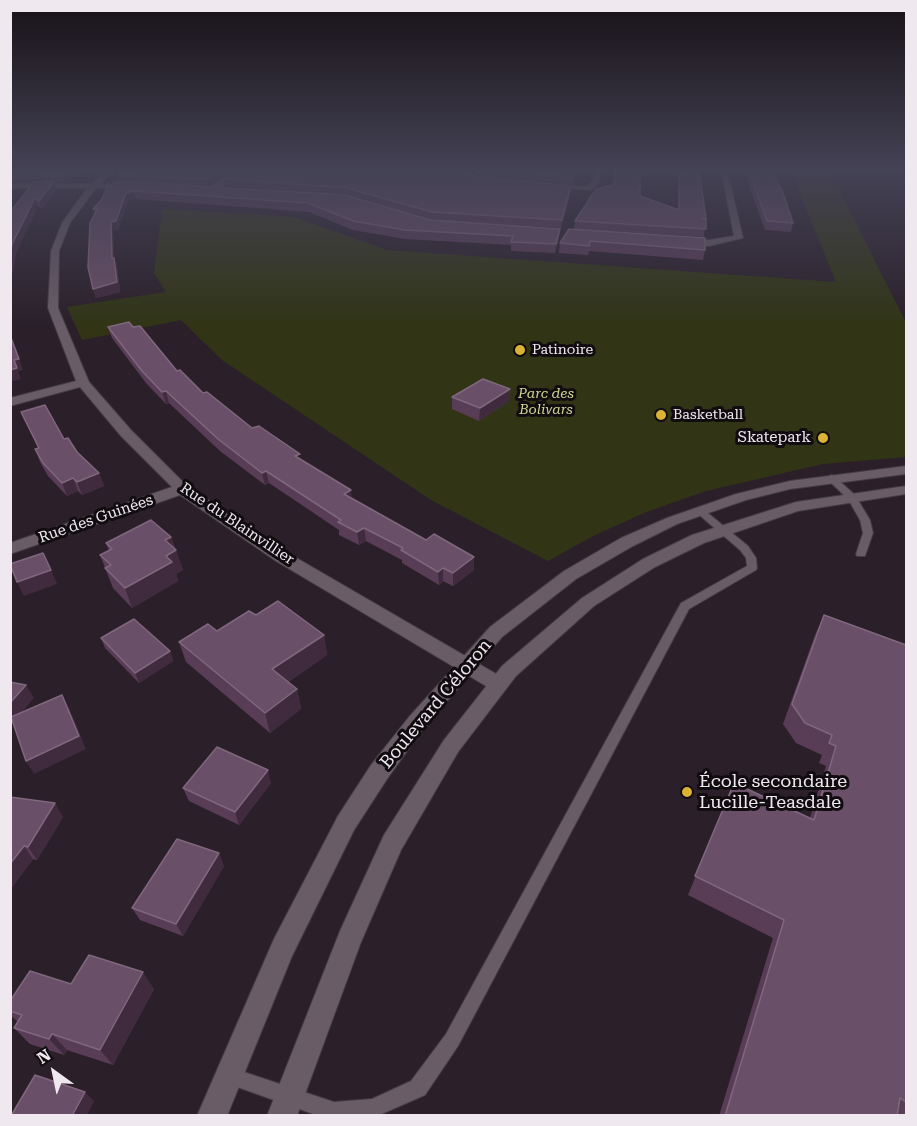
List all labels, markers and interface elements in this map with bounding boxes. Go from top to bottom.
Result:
place label: Patinoire [532,342,593,358]
marker: Patinoire [513,343,527,357]
park label: Parc des Bolivars [518,386,574,418]
place label: Basketball [673,407,743,423]
marker: Basketball [654,408,668,422]
place label: Skatepark [738,429,811,447]
marker: Skatepark [816,431,830,445]
street label: Rue du Blainvillier [177,479,297,569]
street label: Rue des Guinées [36,491,156,547]
street label: Boulevard Céloron [376,635,496,773]
place label: École secondaire Lucille-Teasdale [699,771,847,814]
marker: École secondaire Lucille-Teasdale [680,785,694,799]
north arrow [24,1042,84,1102]
text: N [34,1045,54,1068]

